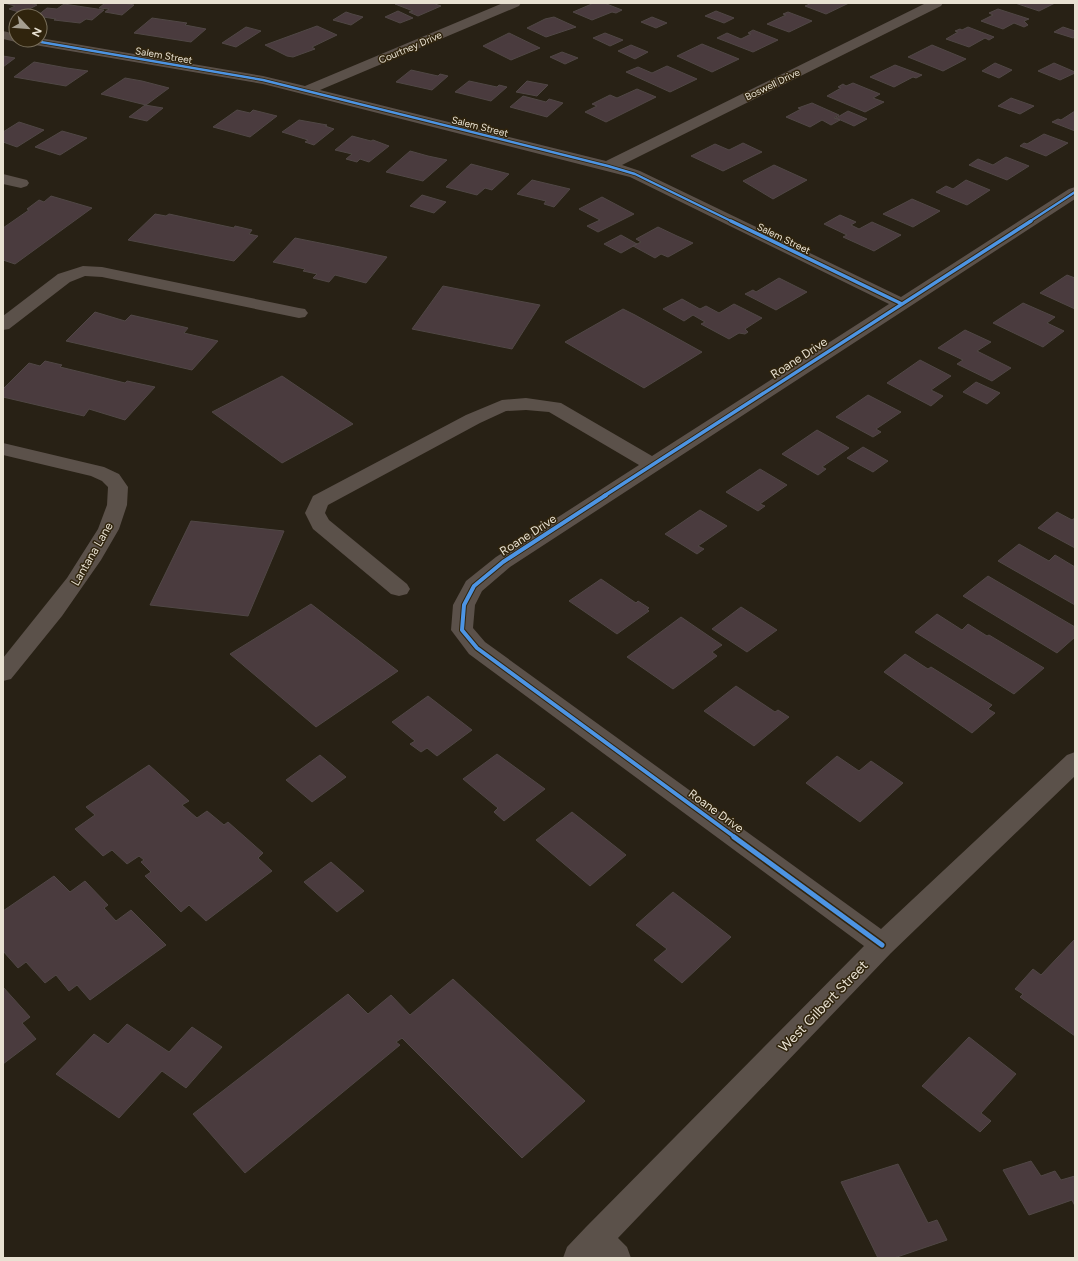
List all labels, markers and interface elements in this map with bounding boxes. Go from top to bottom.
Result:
north arrow [8,8,48,48]
text: N [29,25,44,39]
street label: Courtney Drive [377,28,444,67]
street label: Salem Street [134,44,194,67]
street label: Boswell Drive [743,65,802,103]
street label: Salem Street [450,113,510,140]
street label: Salem Street [755,220,813,257]
street label: Roane Drive [768,334,830,381]
street label: Roane Drive [497,511,559,558]
street label: Lantana Lane [68,519,116,588]
street label: Roane Drive [686,786,747,836]
street label: West Gilbert Street [775,957,872,1056]

